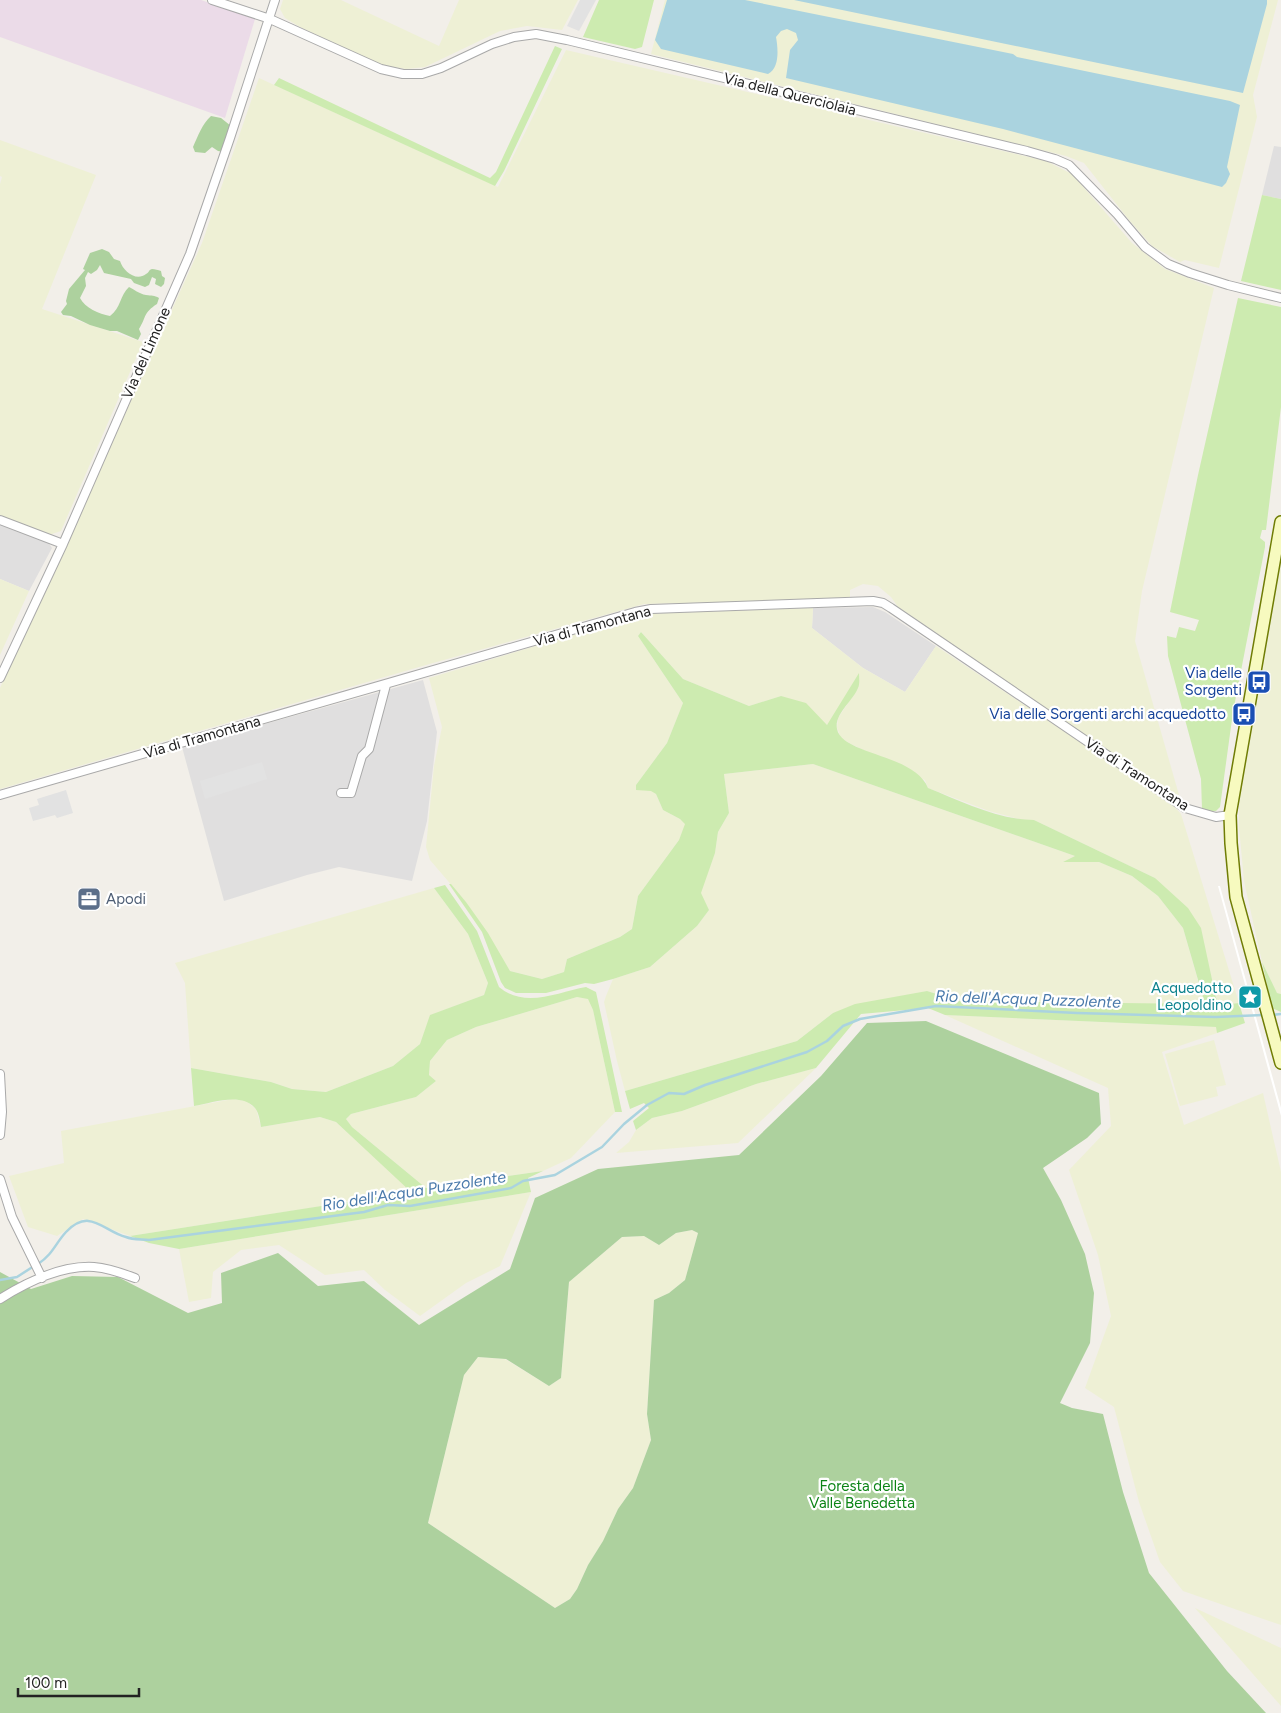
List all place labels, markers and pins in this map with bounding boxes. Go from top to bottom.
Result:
place label: Via delle Sorgenti [1185,664,1242,699]
bus stop icon: Via delle Sorgenti [1246,669,1272,695]
bus stop icon: Via delle Sorgenti archi acquedotto [1231,701,1257,727]
place label: Via delle Sorgenti archi acquedotto [989,705,1226,723]
office icon: Apodi [76,886,102,912]
place label: Apodi [106,890,146,908]
place label: Acquedotto Leopoldino [1151,979,1232,1014]
place icon: Acquedotto Leopoldino [1237,984,1263,1010]

